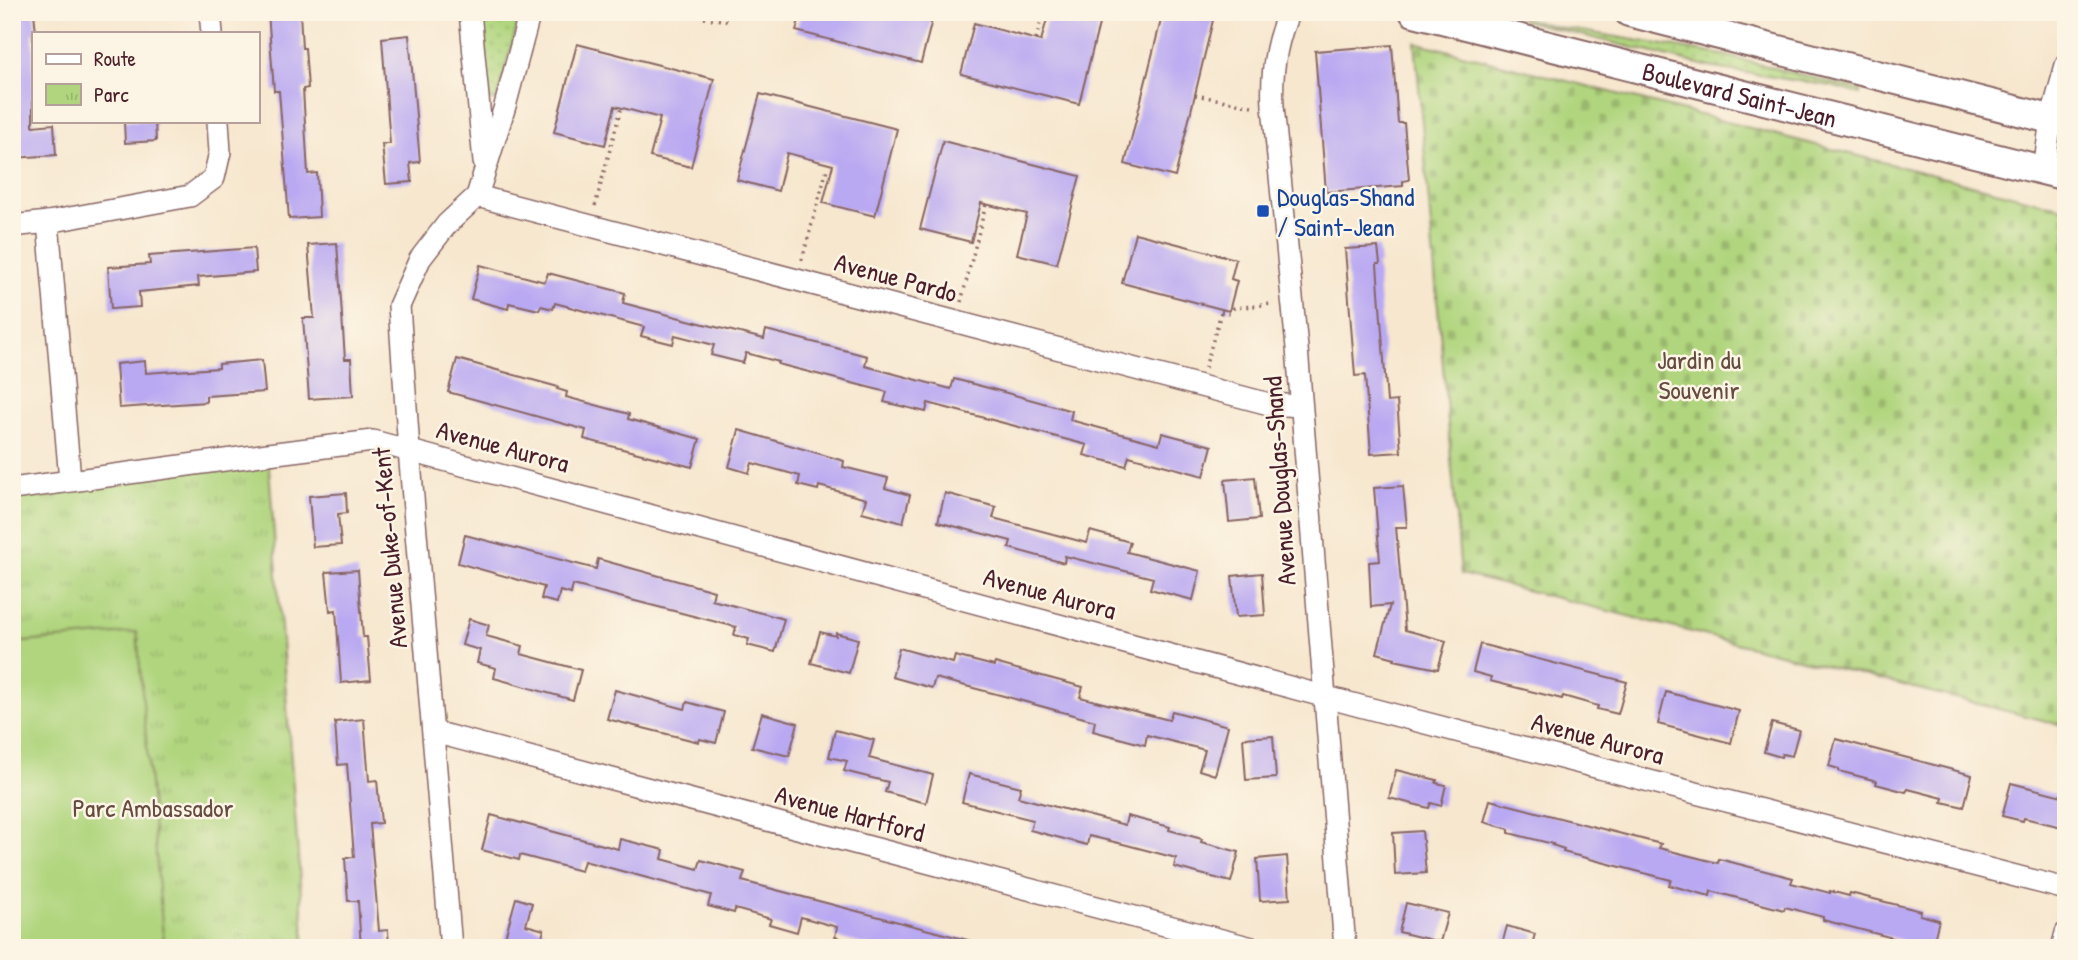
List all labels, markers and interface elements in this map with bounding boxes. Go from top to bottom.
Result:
legend [32,32,259,122]
text: Route [94,44,136,73]
street label: Boulevard Saint-Jean [1639,53,1841,135]
text: Parc [94,80,129,109]
place label: Douglas-Shand / Saint-Jean [1277,179,1414,244]
marker: Douglas-Shand / Saint-Jean [1255,203,1271,219]
street label: Avenue Pardo [831,244,961,310]
park label: Jardin du Souvenir [1657,342,1741,407]
street label: Avenue Douglas-Shand [1254,375,1304,587]
street label: Avenue Aurora [433,412,573,480]
street label: Avenue Duke-of-Kent [363,445,415,650]
street label: Avenue Aurora [980,559,1120,627]
street label: Avenue Aurora [1528,704,1668,772]
street label: Avenue Hartford [771,776,929,850]
park label: Parc Ambassador [73,790,233,825]

